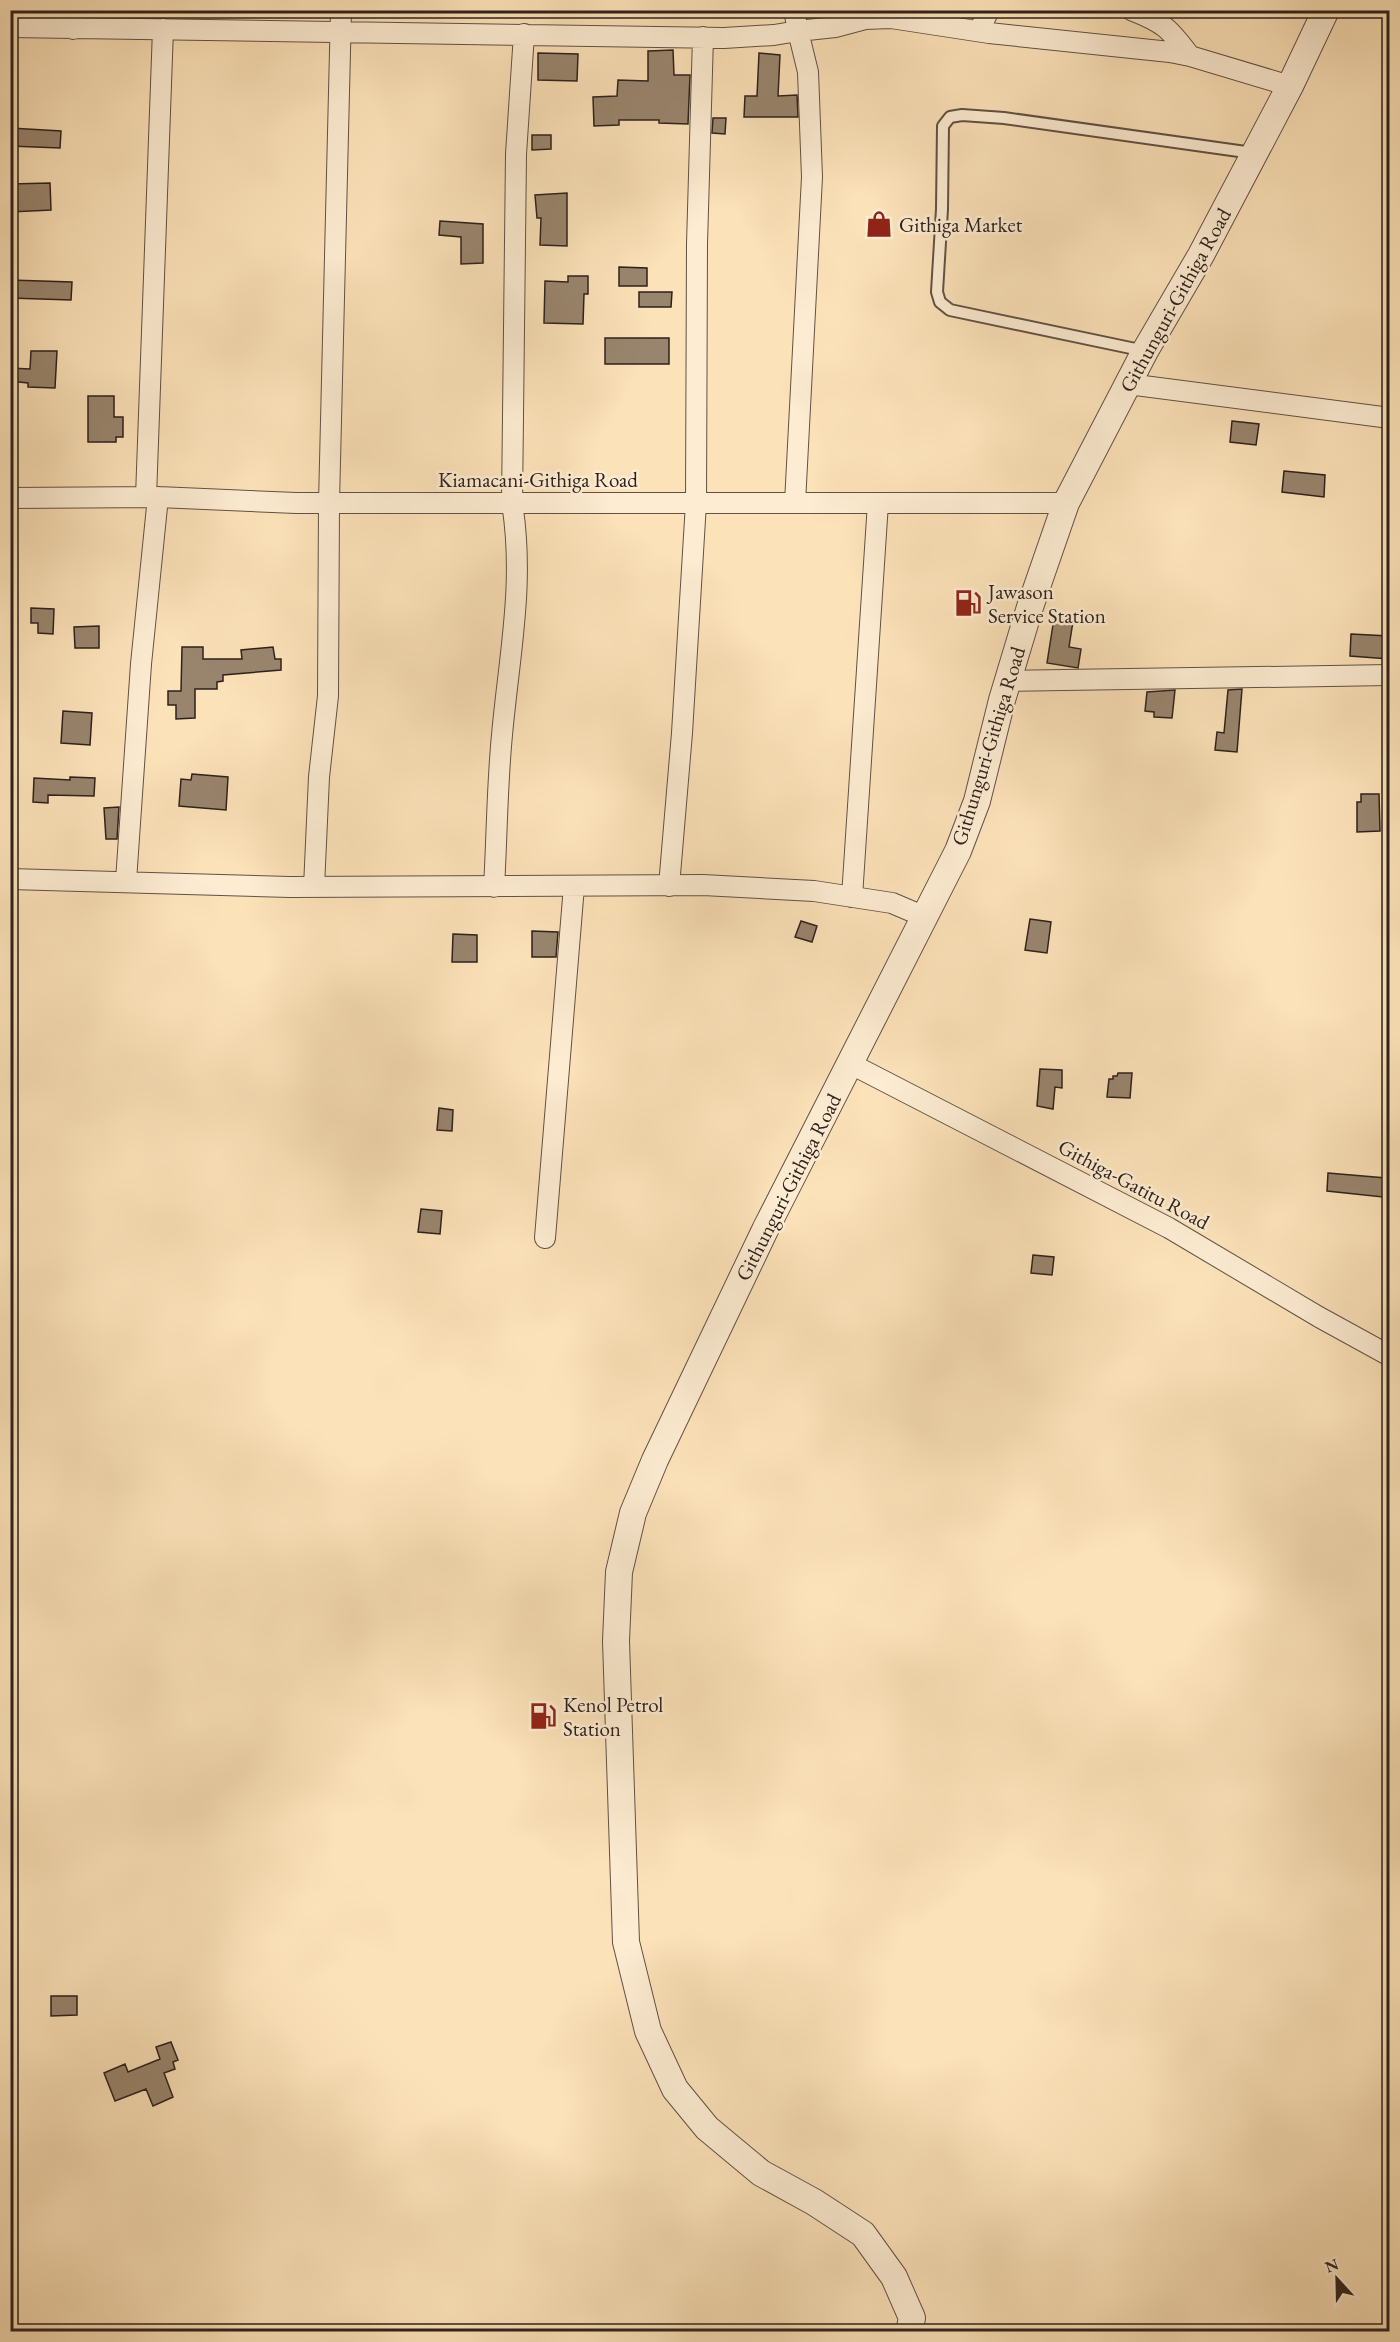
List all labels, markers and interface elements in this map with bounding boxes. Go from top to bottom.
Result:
street label: Githunguri-Githiga Road [1113,203,1237,397]
shop icon: Githiga Market [864,209,894,239]
place label: Githiga Market [899,211,1023,238]
street label: Kiamacani-Githiga Road [438,466,638,493]
place label: Jawason Service Station [986,578,1106,629]
fuel station icon: Jawason Service Station [953,588,983,618]
street label: Githunguri-Githiga Road [945,643,1031,849]
street label: Githunguri-Githiga Road [729,1088,847,1285]
street label: Githiga-Gatitu Road [1054,1133,1215,1235]
place label: Kenol Petrol Station [563,1691,663,1742]
fuel station icon: Kenol Petrol Station [528,1701,558,1731]
north arrow [1307,2249,1367,2309]
text: N [1322,2253,1342,2278]

